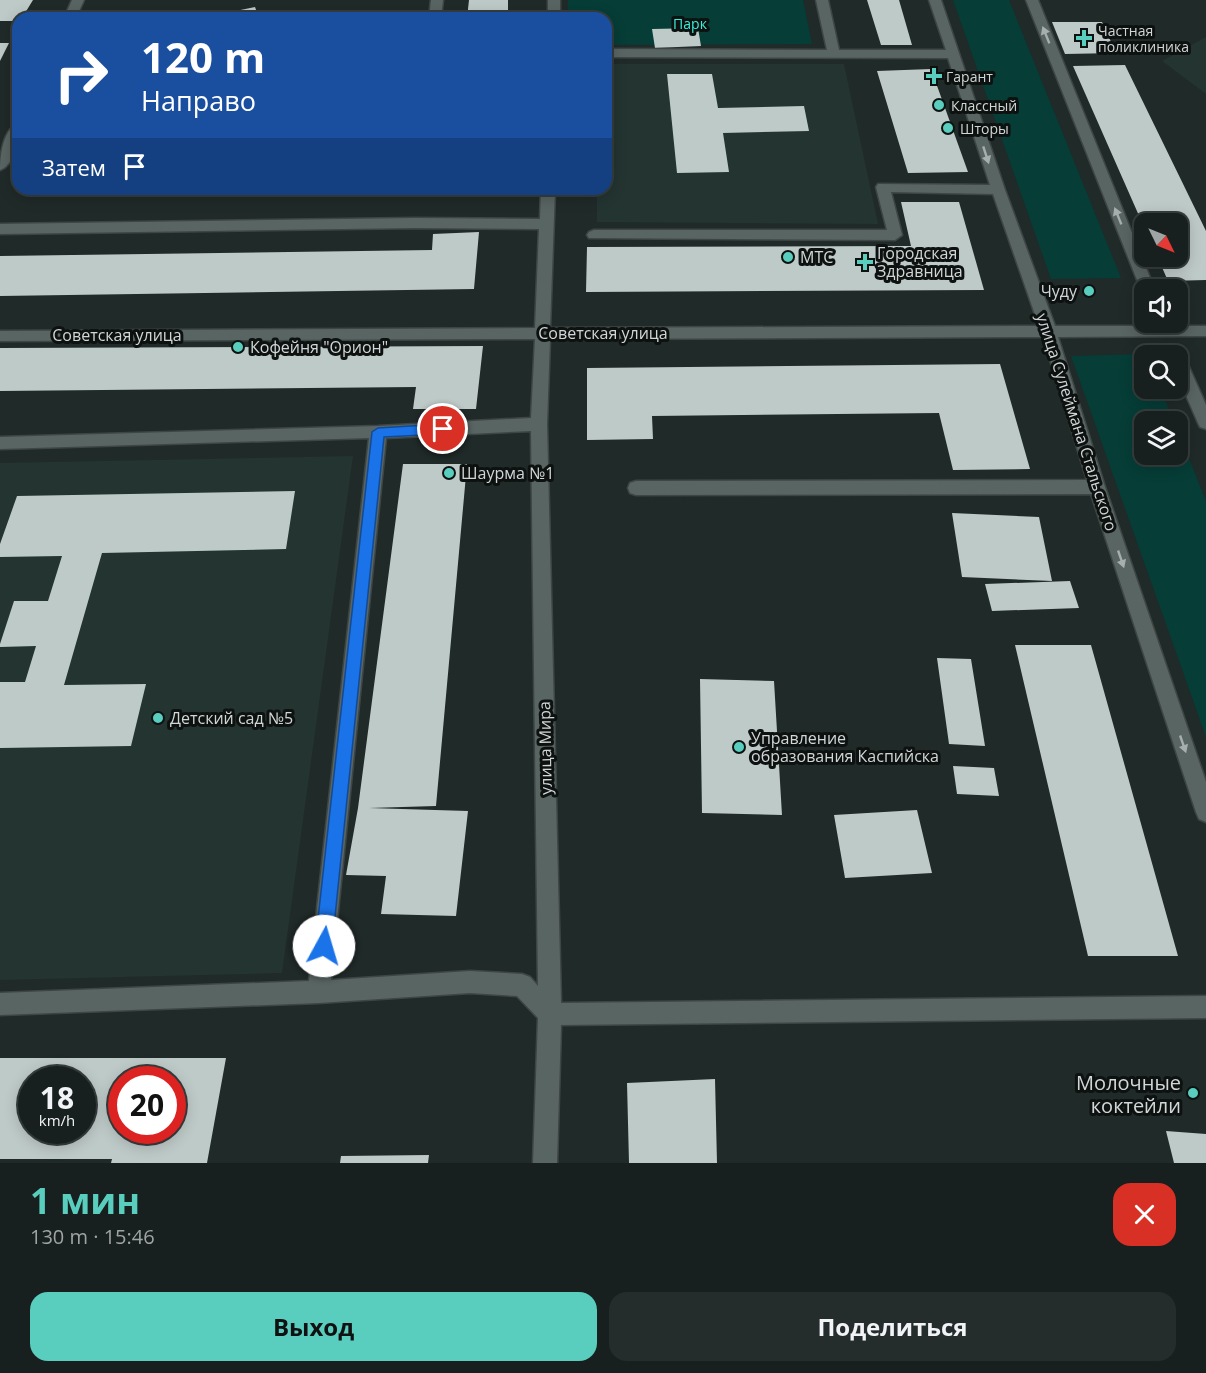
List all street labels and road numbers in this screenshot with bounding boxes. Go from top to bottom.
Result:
street label: улица Сулеймана Стальского [1031,310,1123,534]
street label: Советская улица [538,322,668,344]
street label: Советская улица [52,324,182,346]
street label: улица Мира [533,701,557,795]

